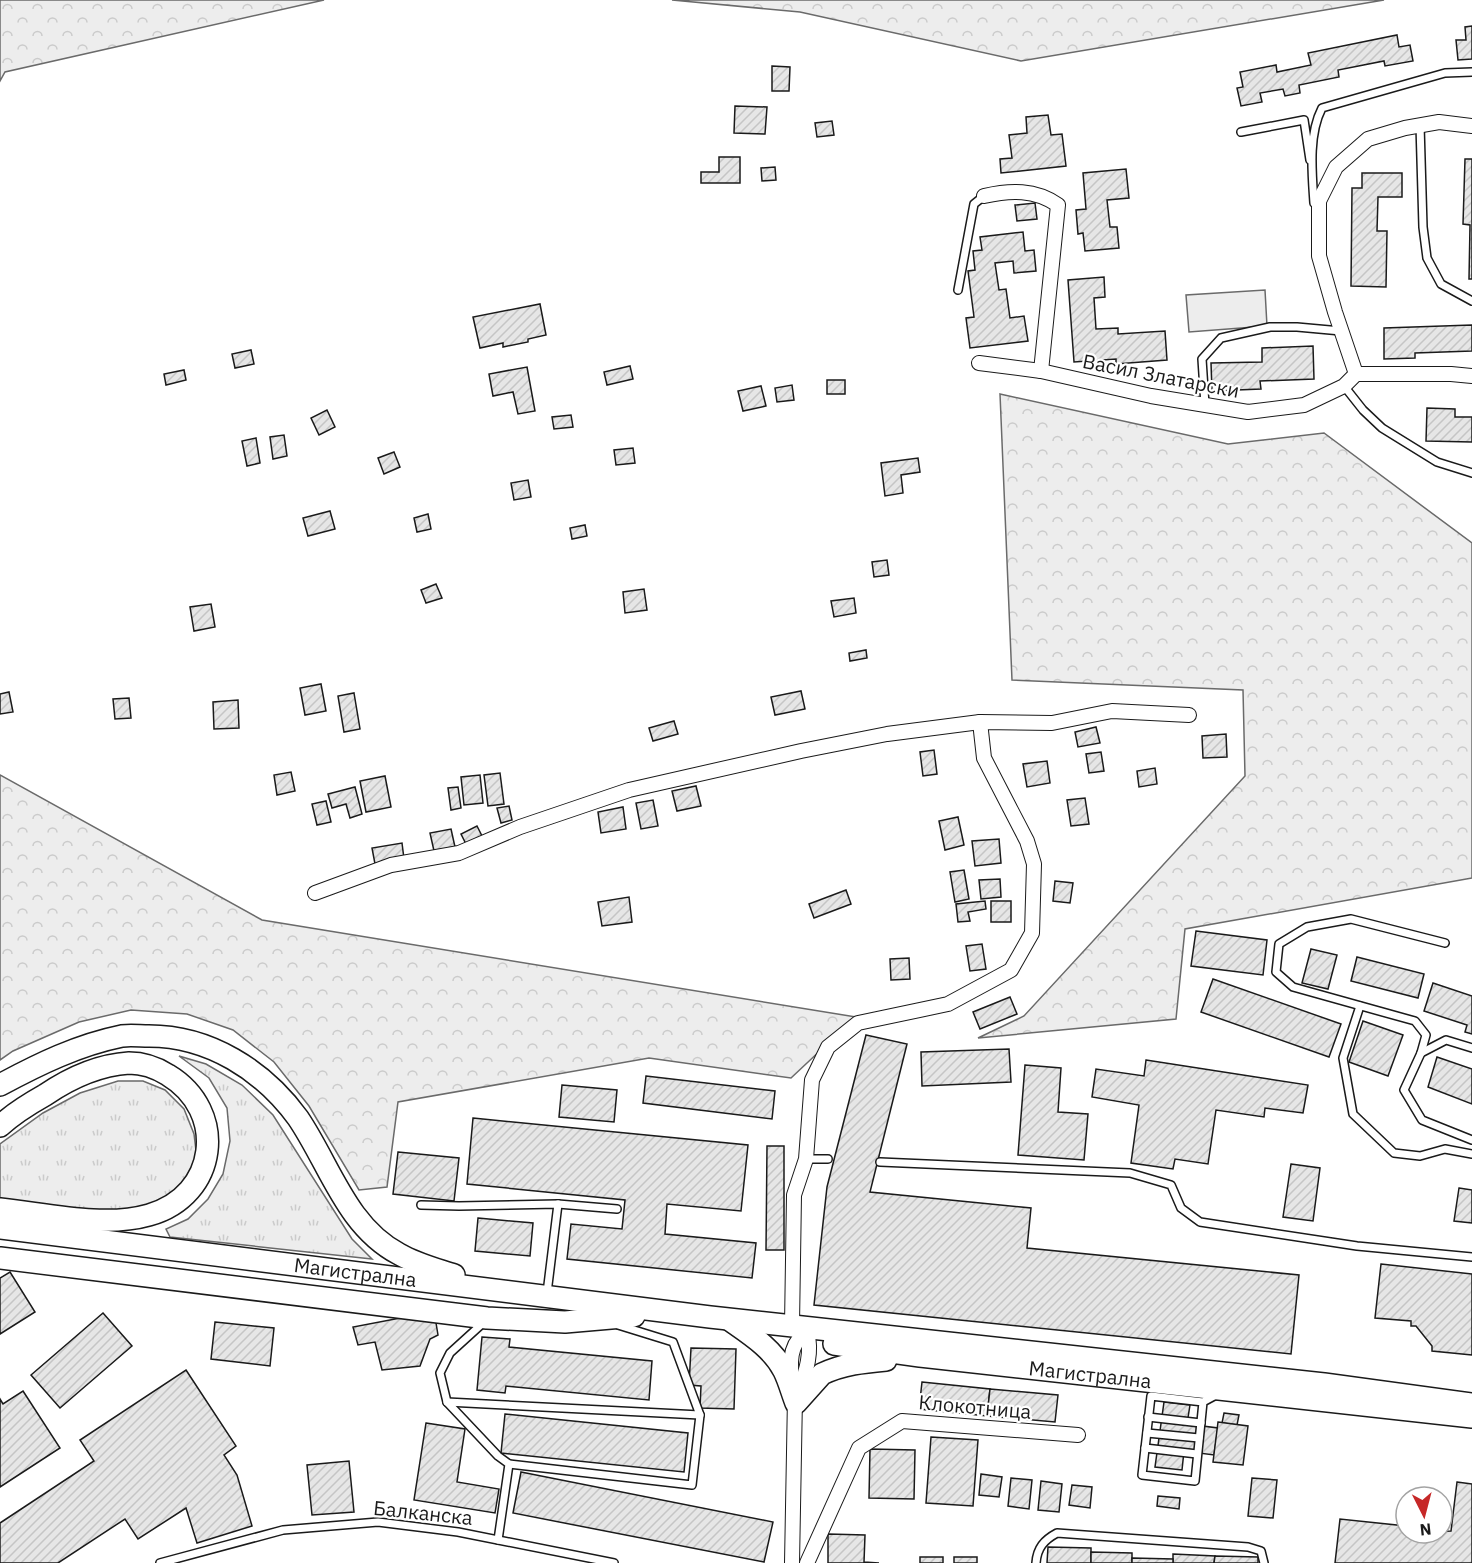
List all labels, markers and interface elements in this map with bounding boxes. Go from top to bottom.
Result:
street label: Васил Златарски [1080,347,1242,404]
street label: Магистрална [292,1251,418,1293]
street label: Магистрална [1027,1354,1153,1395]
street label: Клокотница [918,1388,1033,1425]
north arrow [1394,1485,1454,1545]
street label: Балканска [372,1494,474,1531]
text: N [1419,1519,1432,1540]

